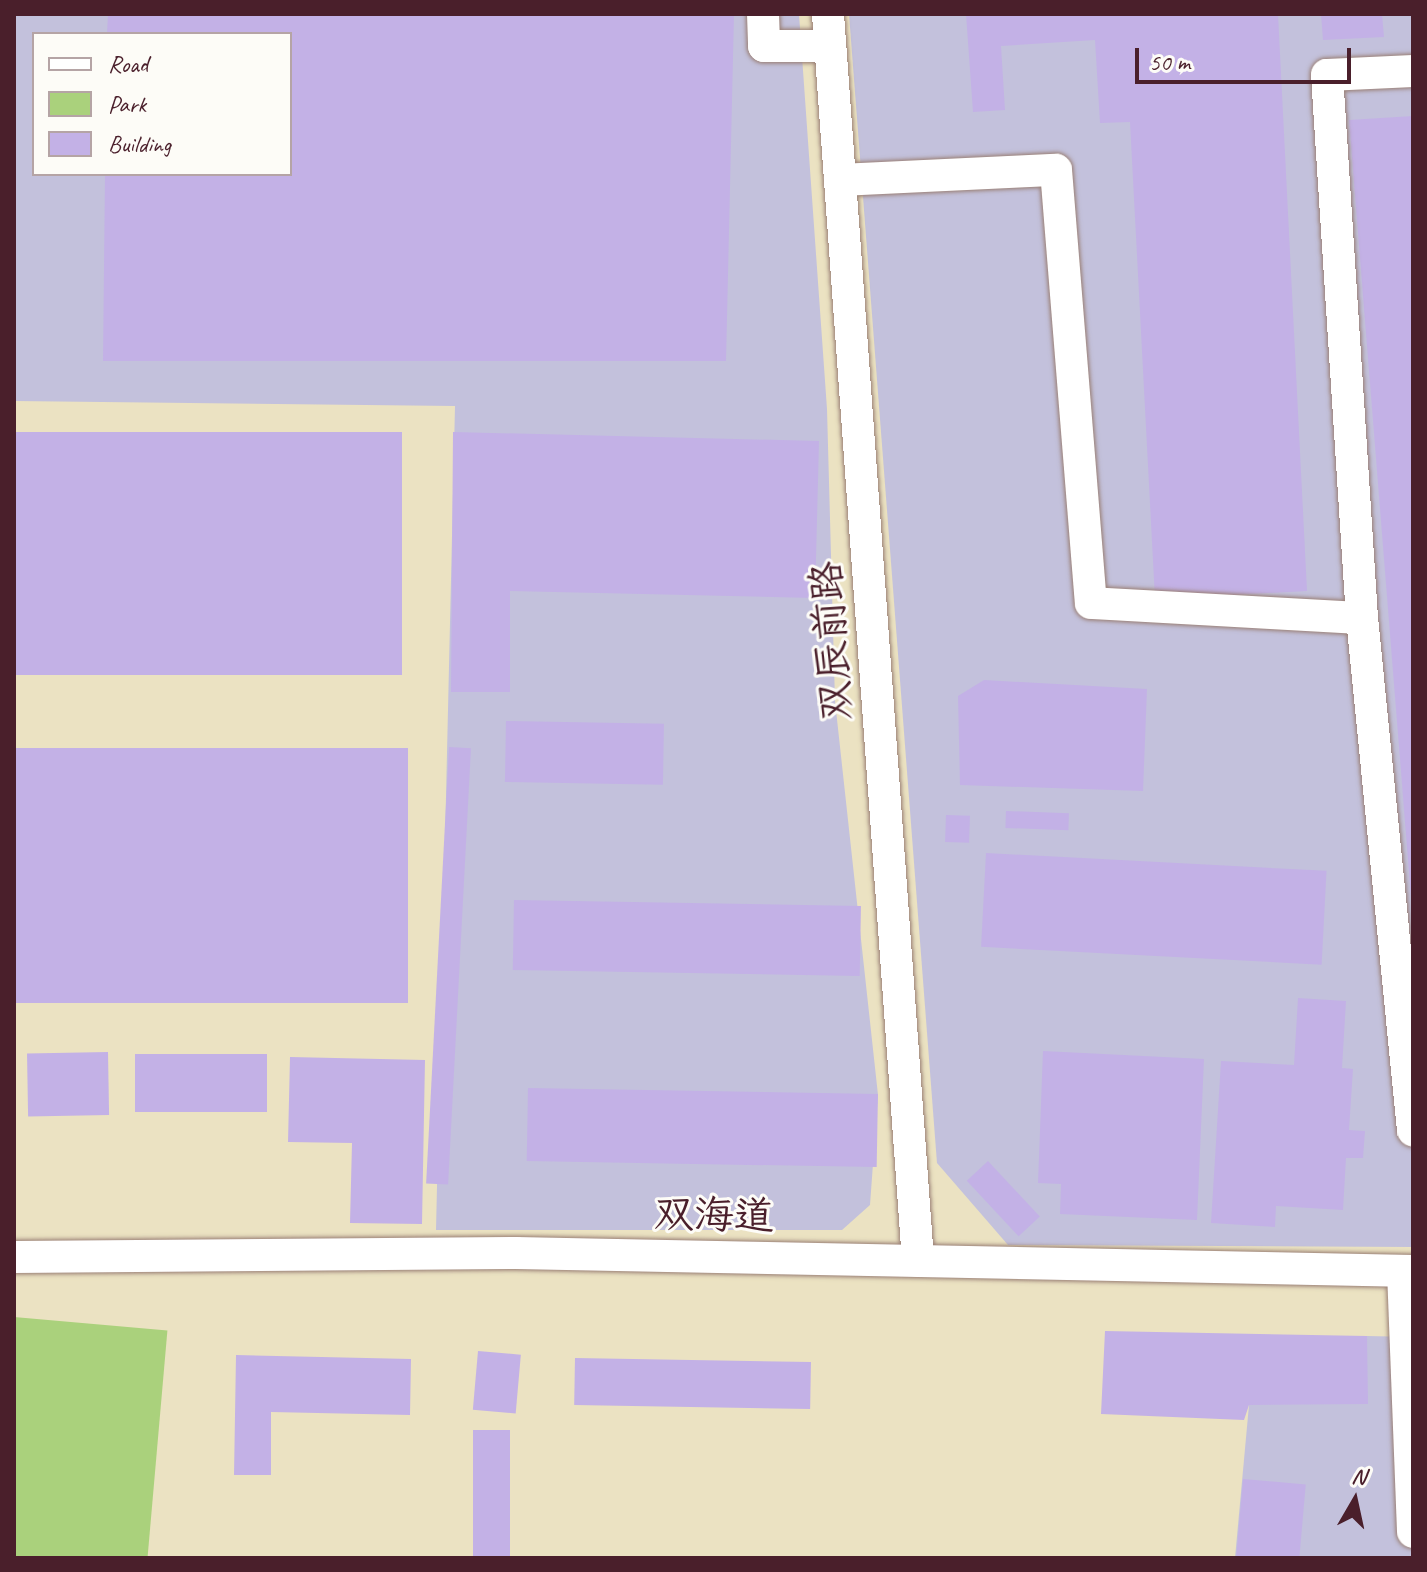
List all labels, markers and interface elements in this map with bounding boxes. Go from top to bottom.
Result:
legend [32,32,292,176]
scale bar [1139,32,1355,82]
text: 50 m [1149,47,1190,77]
text: Road [108,49,148,79]
text: Park [108,89,146,119]
text: Building [108,129,171,159]
street label: 双辰前路 [801,560,861,722]
street label: 双海道 [654,1190,774,1240]
north arrow [1315,1460,1395,1540]
text: N [1350,1461,1368,1491]

